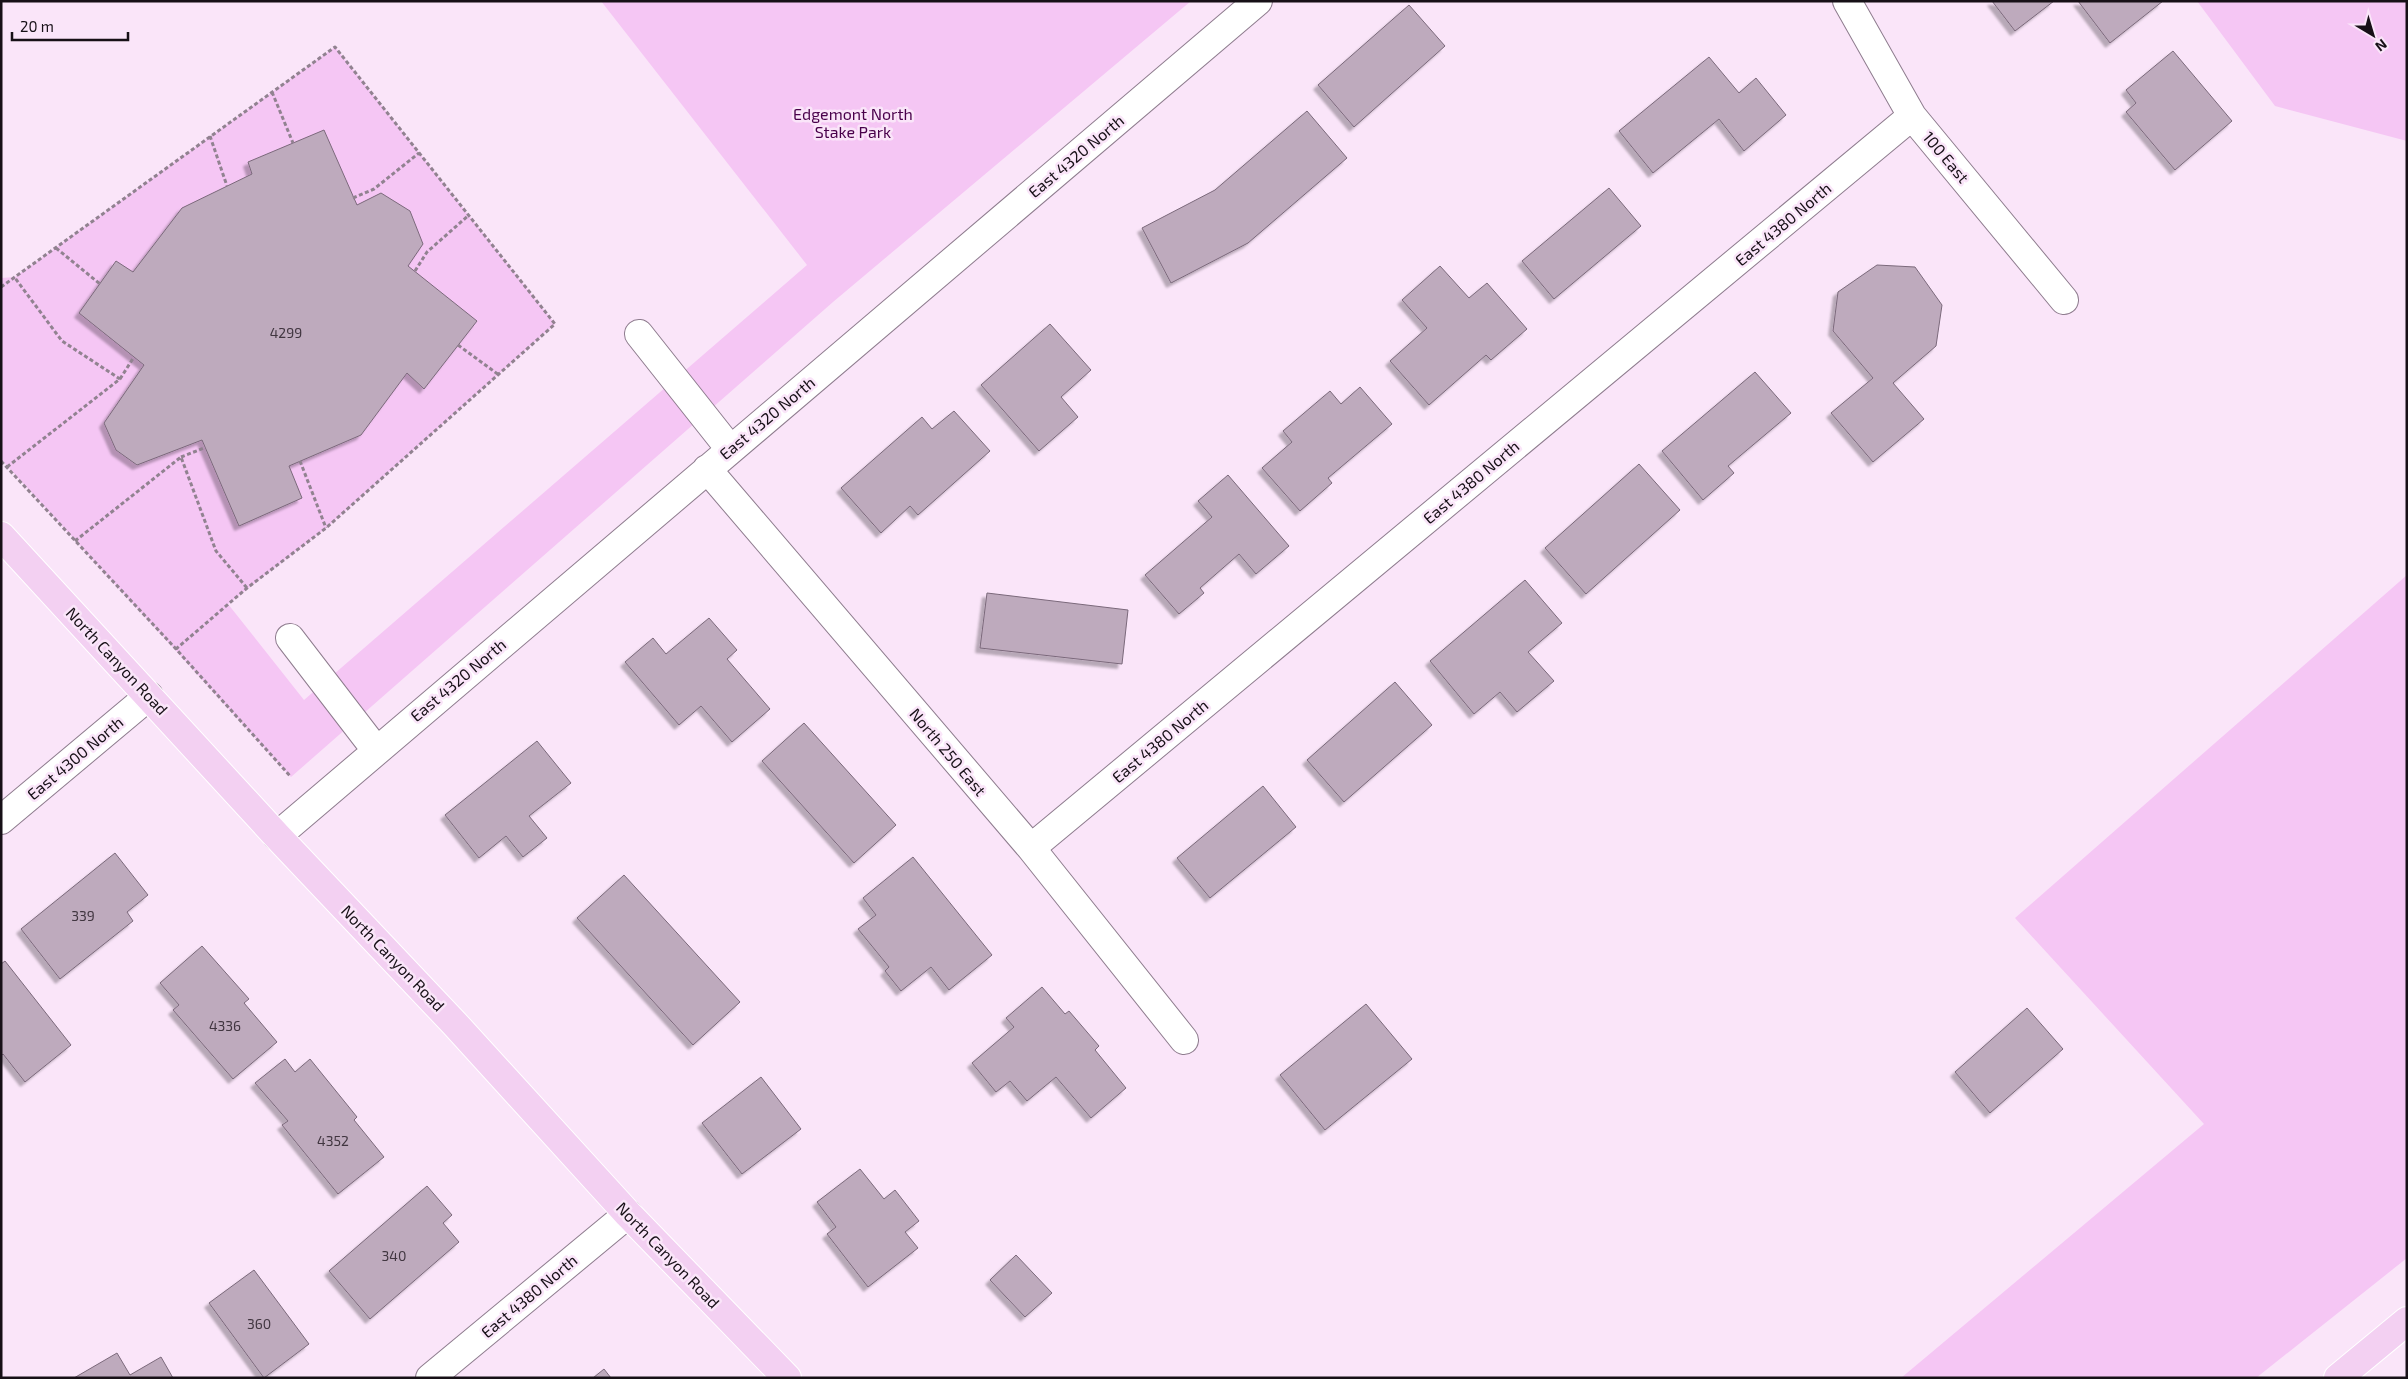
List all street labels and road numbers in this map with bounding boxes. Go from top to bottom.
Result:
street label: East 4320 North [1024,110,1127,201]
street label: 100 East [1919,127,1973,186]
street label: East 4380 North [1731,178,1835,269]
street label: East 4320 North [715,372,818,463]
street label: East 4380 North [1419,436,1523,527]
street label: North Canyon Road [63,603,172,718]
street label: East 4320 North [406,634,509,725]
street label: East 4380 North [1108,695,1212,786]
street label: North 250 East [906,704,991,799]
street label: East 4300 North [23,712,126,803]
street label: North Canyon Road [338,901,449,1015]
street label: North Canyon Road [613,1198,724,1312]
street label: East 4380 North [477,1250,581,1341]

